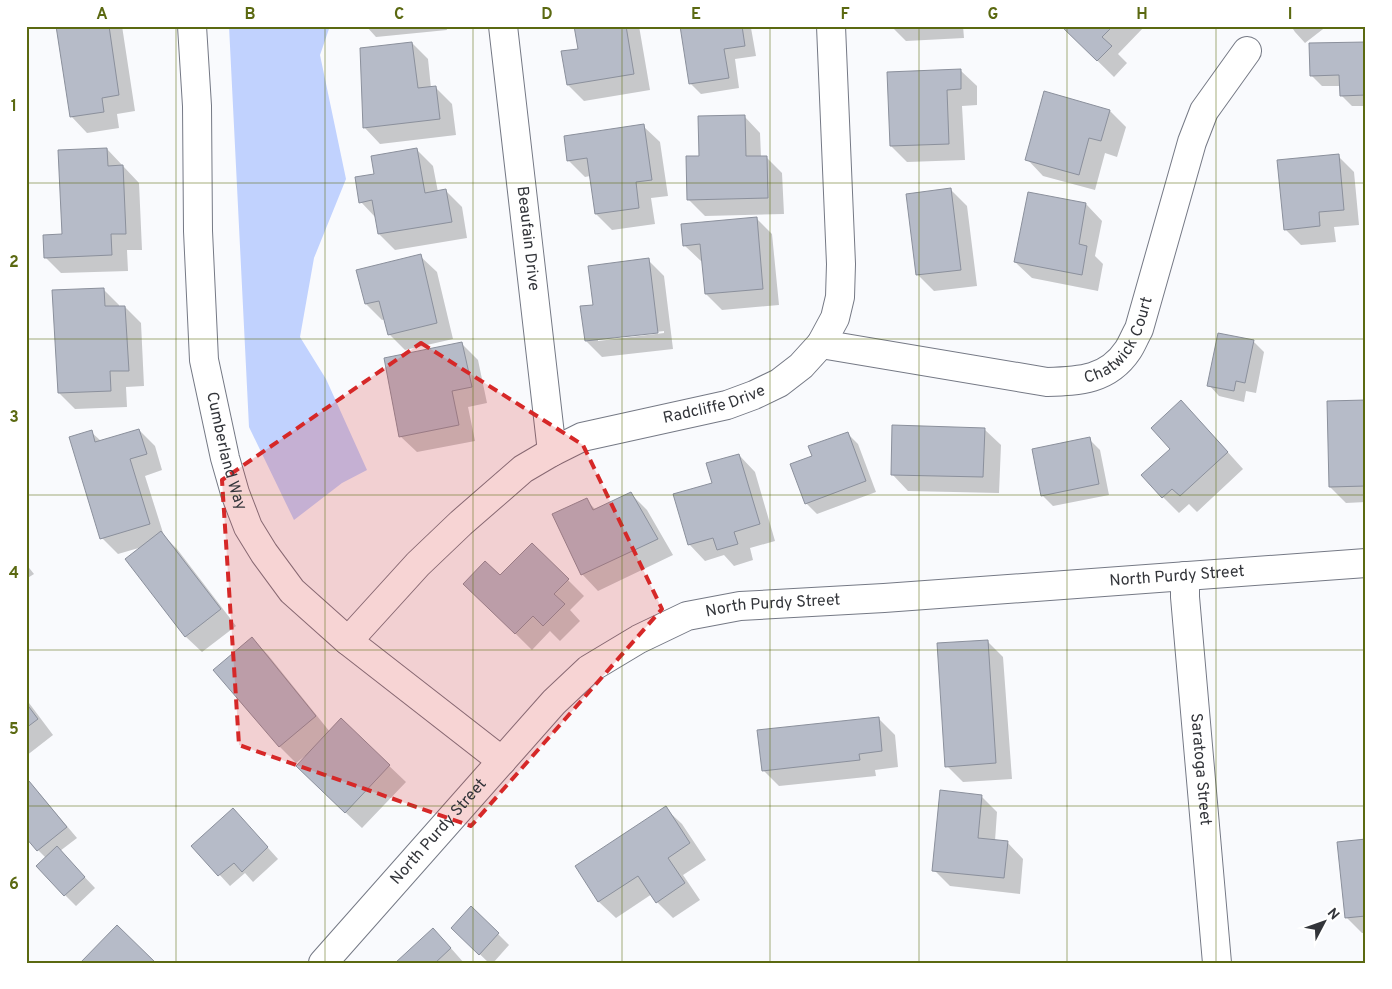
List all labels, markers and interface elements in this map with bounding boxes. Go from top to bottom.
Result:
text: A [96,5,108,25]
text: B [244,5,256,25]
text: C [394,5,404,25]
text: D [541,5,553,25]
text: E [691,5,701,25]
text: F [840,5,850,25]
text: G [988,5,998,25]
text: H [1136,5,1148,25]
text: I [1288,5,1292,25]
text: 1 [11,97,17,117]
street label: Beaufain Drive [512,185,543,292]
text: 2 [9,253,19,273]
street label: Chatwick Court [1082,295,1158,389]
street label: Radcliffe Drive [661,381,769,429]
street label: Cumberland Way [201,390,251,513]
text: 3 [9,408,19,428]
street label: North Purdy Street [1109,562,1245,592]
text: 4 [9,564,19,584]
street label: North Purdy Street [704,590,841,622]
street label: Saratoga Street [1185,712,1215,826]
text: 5 [9,720,19,740]
street label: North Purdy Street [387,775,491,889]
text: 6 [9,875,19,895]
north arrow [1300,896,1350,946]
text: N [1323,905,1342,924]

